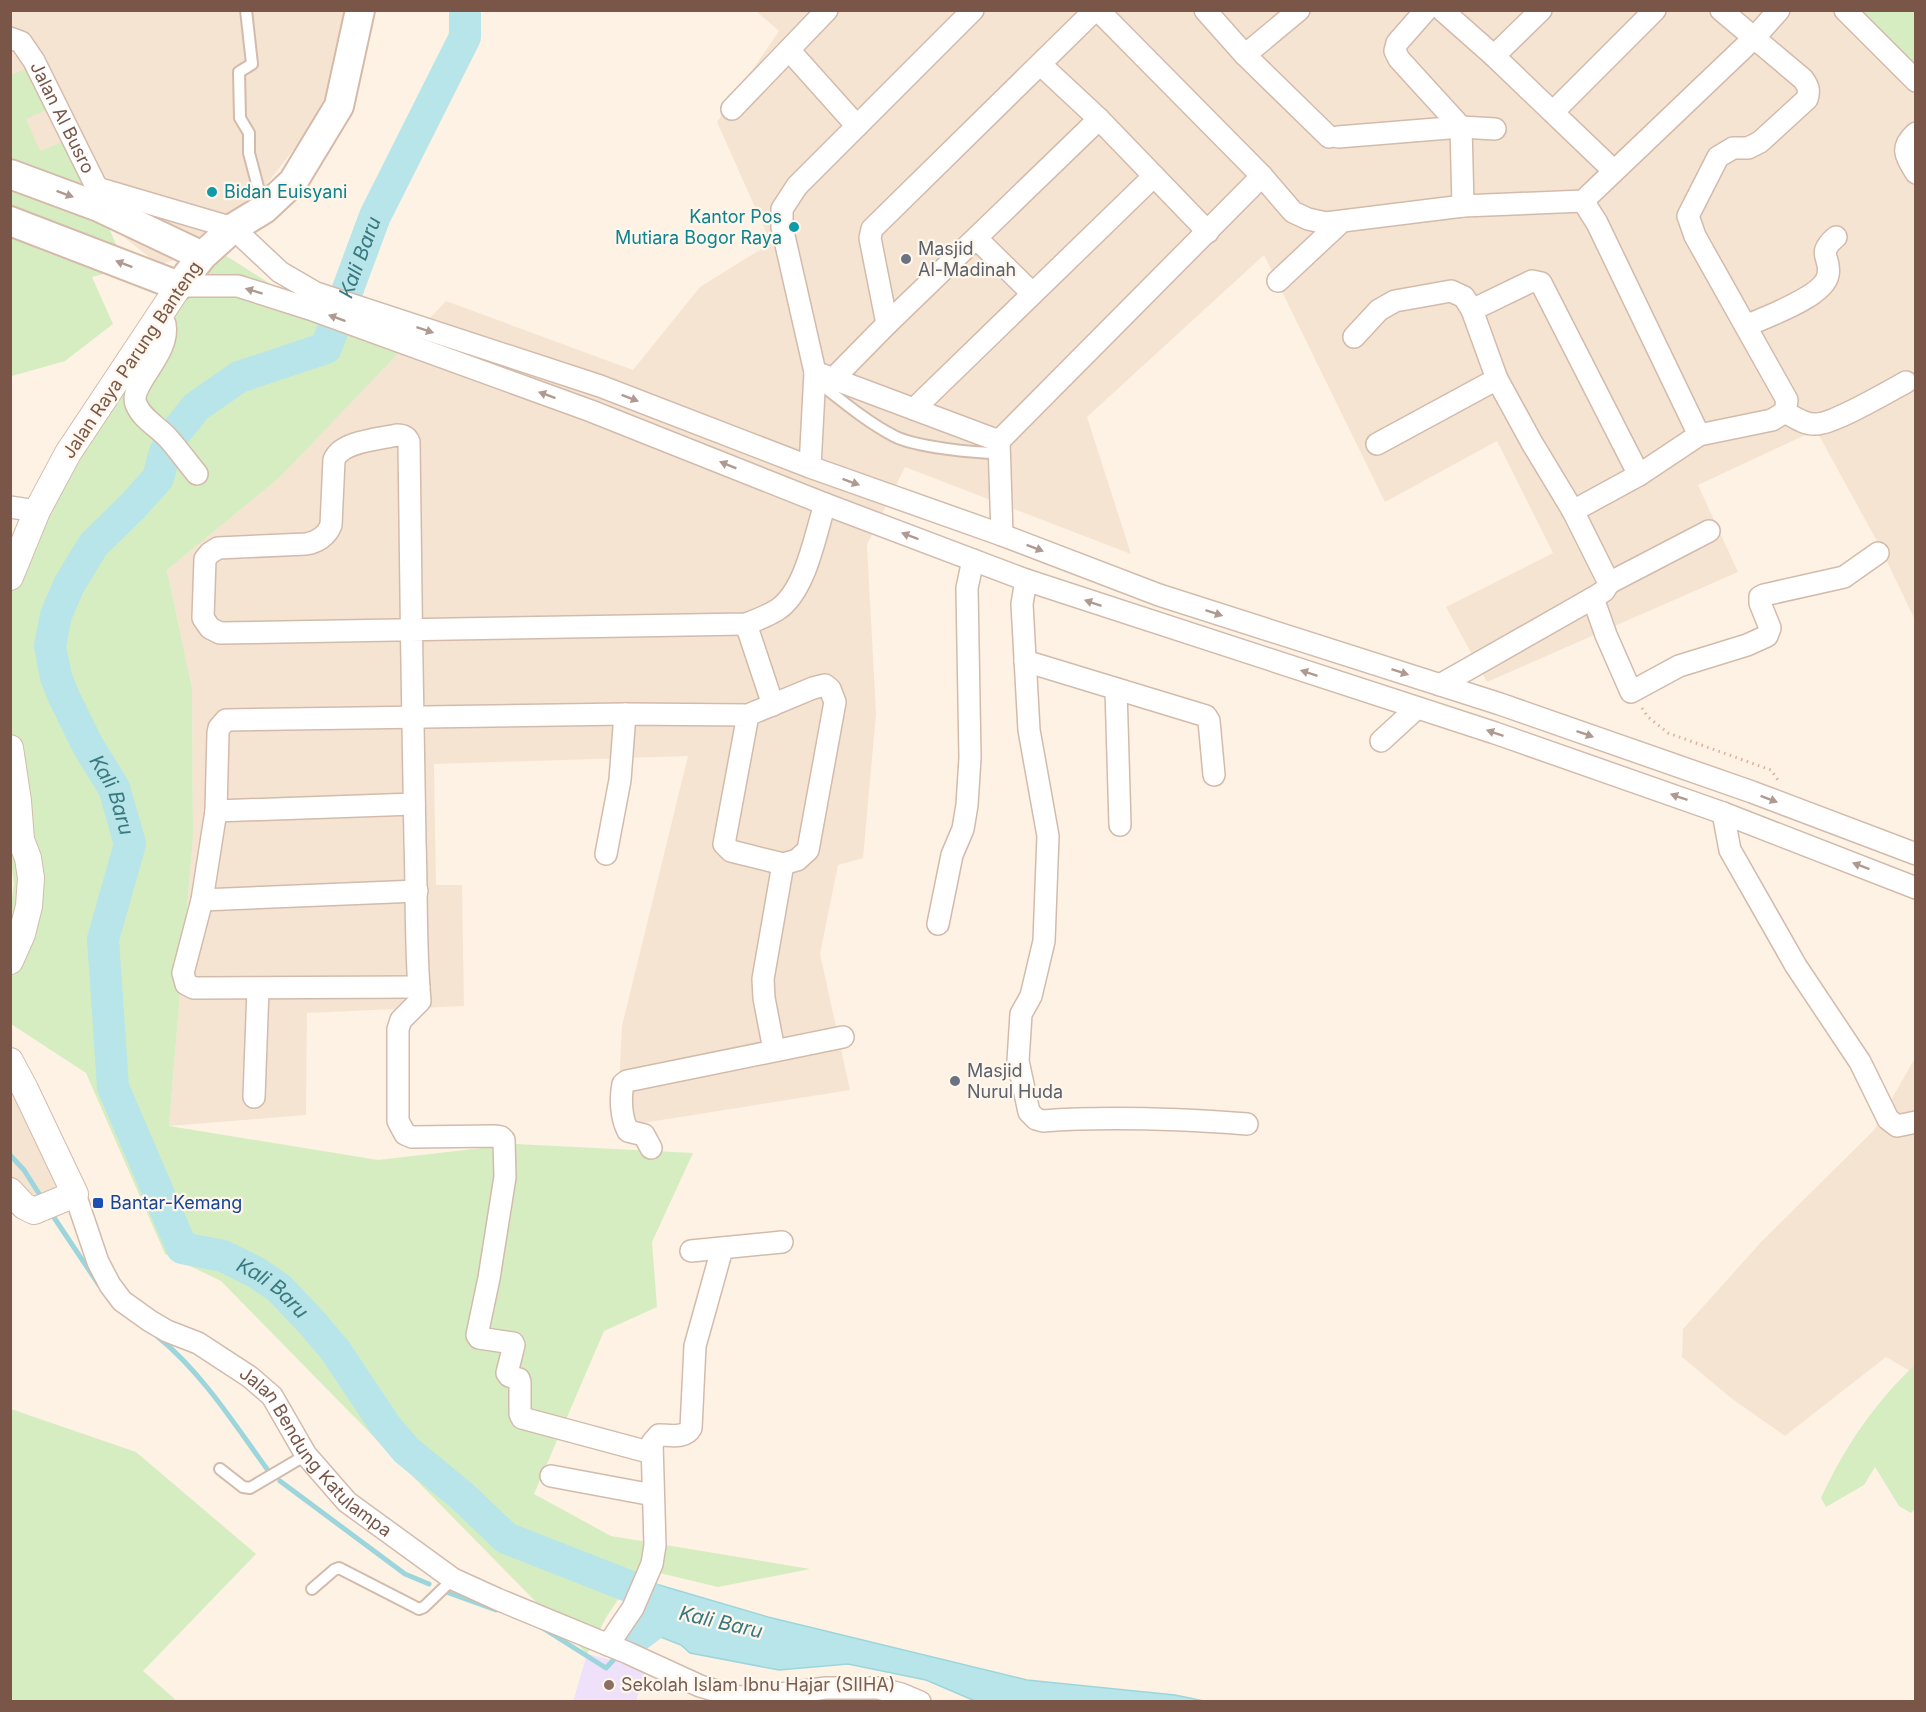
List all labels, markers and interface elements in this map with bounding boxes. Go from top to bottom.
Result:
street label: Jalan Al Busro [26,58,99,177]
place label: Bidan Euisyani [224,181,347,202]
marker: Bidan Euisyani [205,185,219,199]
one-way arrow [56,190,74,200]
place label: Kantor Pos Mutiara Bogor Raya [615,206,782,248]
water label: Kali Baru [334,213,386,301]
marker: Kantor Pos Mutiara Bogor Raya [787,220,801,234]
place label: Masjid Al-Madinah [918,238,1016,280]
marker: Masjid Al-Madinah [899,252,913,266]
street label: Jalan Raya Parung Banteng [58,257,206,462]
one-way arrow [115,259,133,269]
one-way arrow [245,286,263,295]
one-way arrow [327,313,345,323]
one-way arrow [416,326,434,335]
one-way arrow [537,389,555,399]
one-way arrow [621,393,639,403]
one-way arrow [719,460,737,470]
one-way arrow [842,477,860,487]
one-way arrow [901,531,919,540]
one-way arrow [1026,543,1044,553]
one-way arrow [1084,597,1102,607]
one-way arrow [1205,609,1223,618]
one-way arrow [1300,668,1318,677]
one-way arrow [1391,668,1409,678]
one-way arrow [1486,727,1504,737]
one-way arrow [1576,730,1594,740]
water label: Kali Baru [84,750,139,838]
one-way arrow [1670,792,1688,802]
one-way arrow [1760,794,1778,804]
one-way arrow [1852,861,1870,871]
place label: Masjid Nurul Huda [967,1060,1063,1102]
marker: Masjid Nurul Huda [948,1074,962,1088]
place label: Bantar-Kemang [110,1192,242,1213]
marker: Bantar-Kemang [91,1196,105,1210]
water label: Kali Baru [233,1253,313,1323]
street label: Jalan Bendung Katulampa [236,1362,396,1541]
water label: Kali Baru [677,1601,765,1643]
place label: Sekolah Islam Ibnu Hajar (SIIHA) [621,1674,895,1695]
marker: Sekolah Islam Ibnu Hajar (SIIHA) [602,1678,616,1692]

